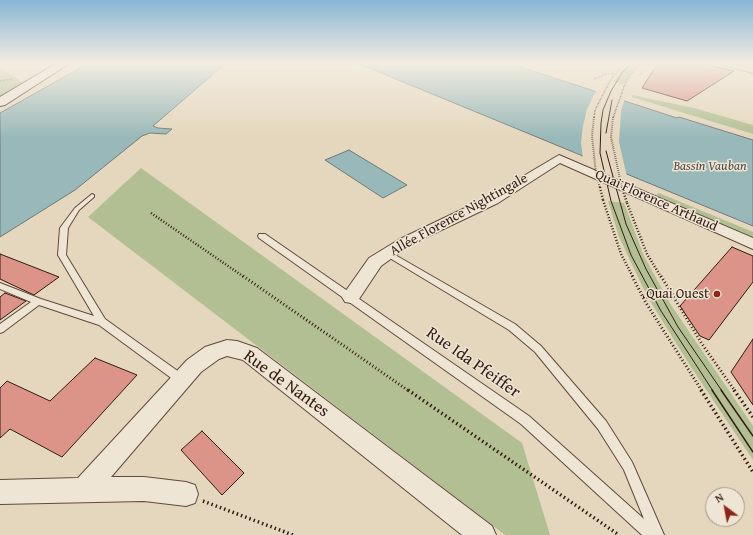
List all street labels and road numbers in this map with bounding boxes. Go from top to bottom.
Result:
street label: Quai Florence Arthaud [592,166,720,236]
street label: Allée Florence Nightingale [387,170,531,260]
street label: Rue Ida Pfeiffer [422,323,524,403]
street label: Rue de Nantes [239,346,333,422]

